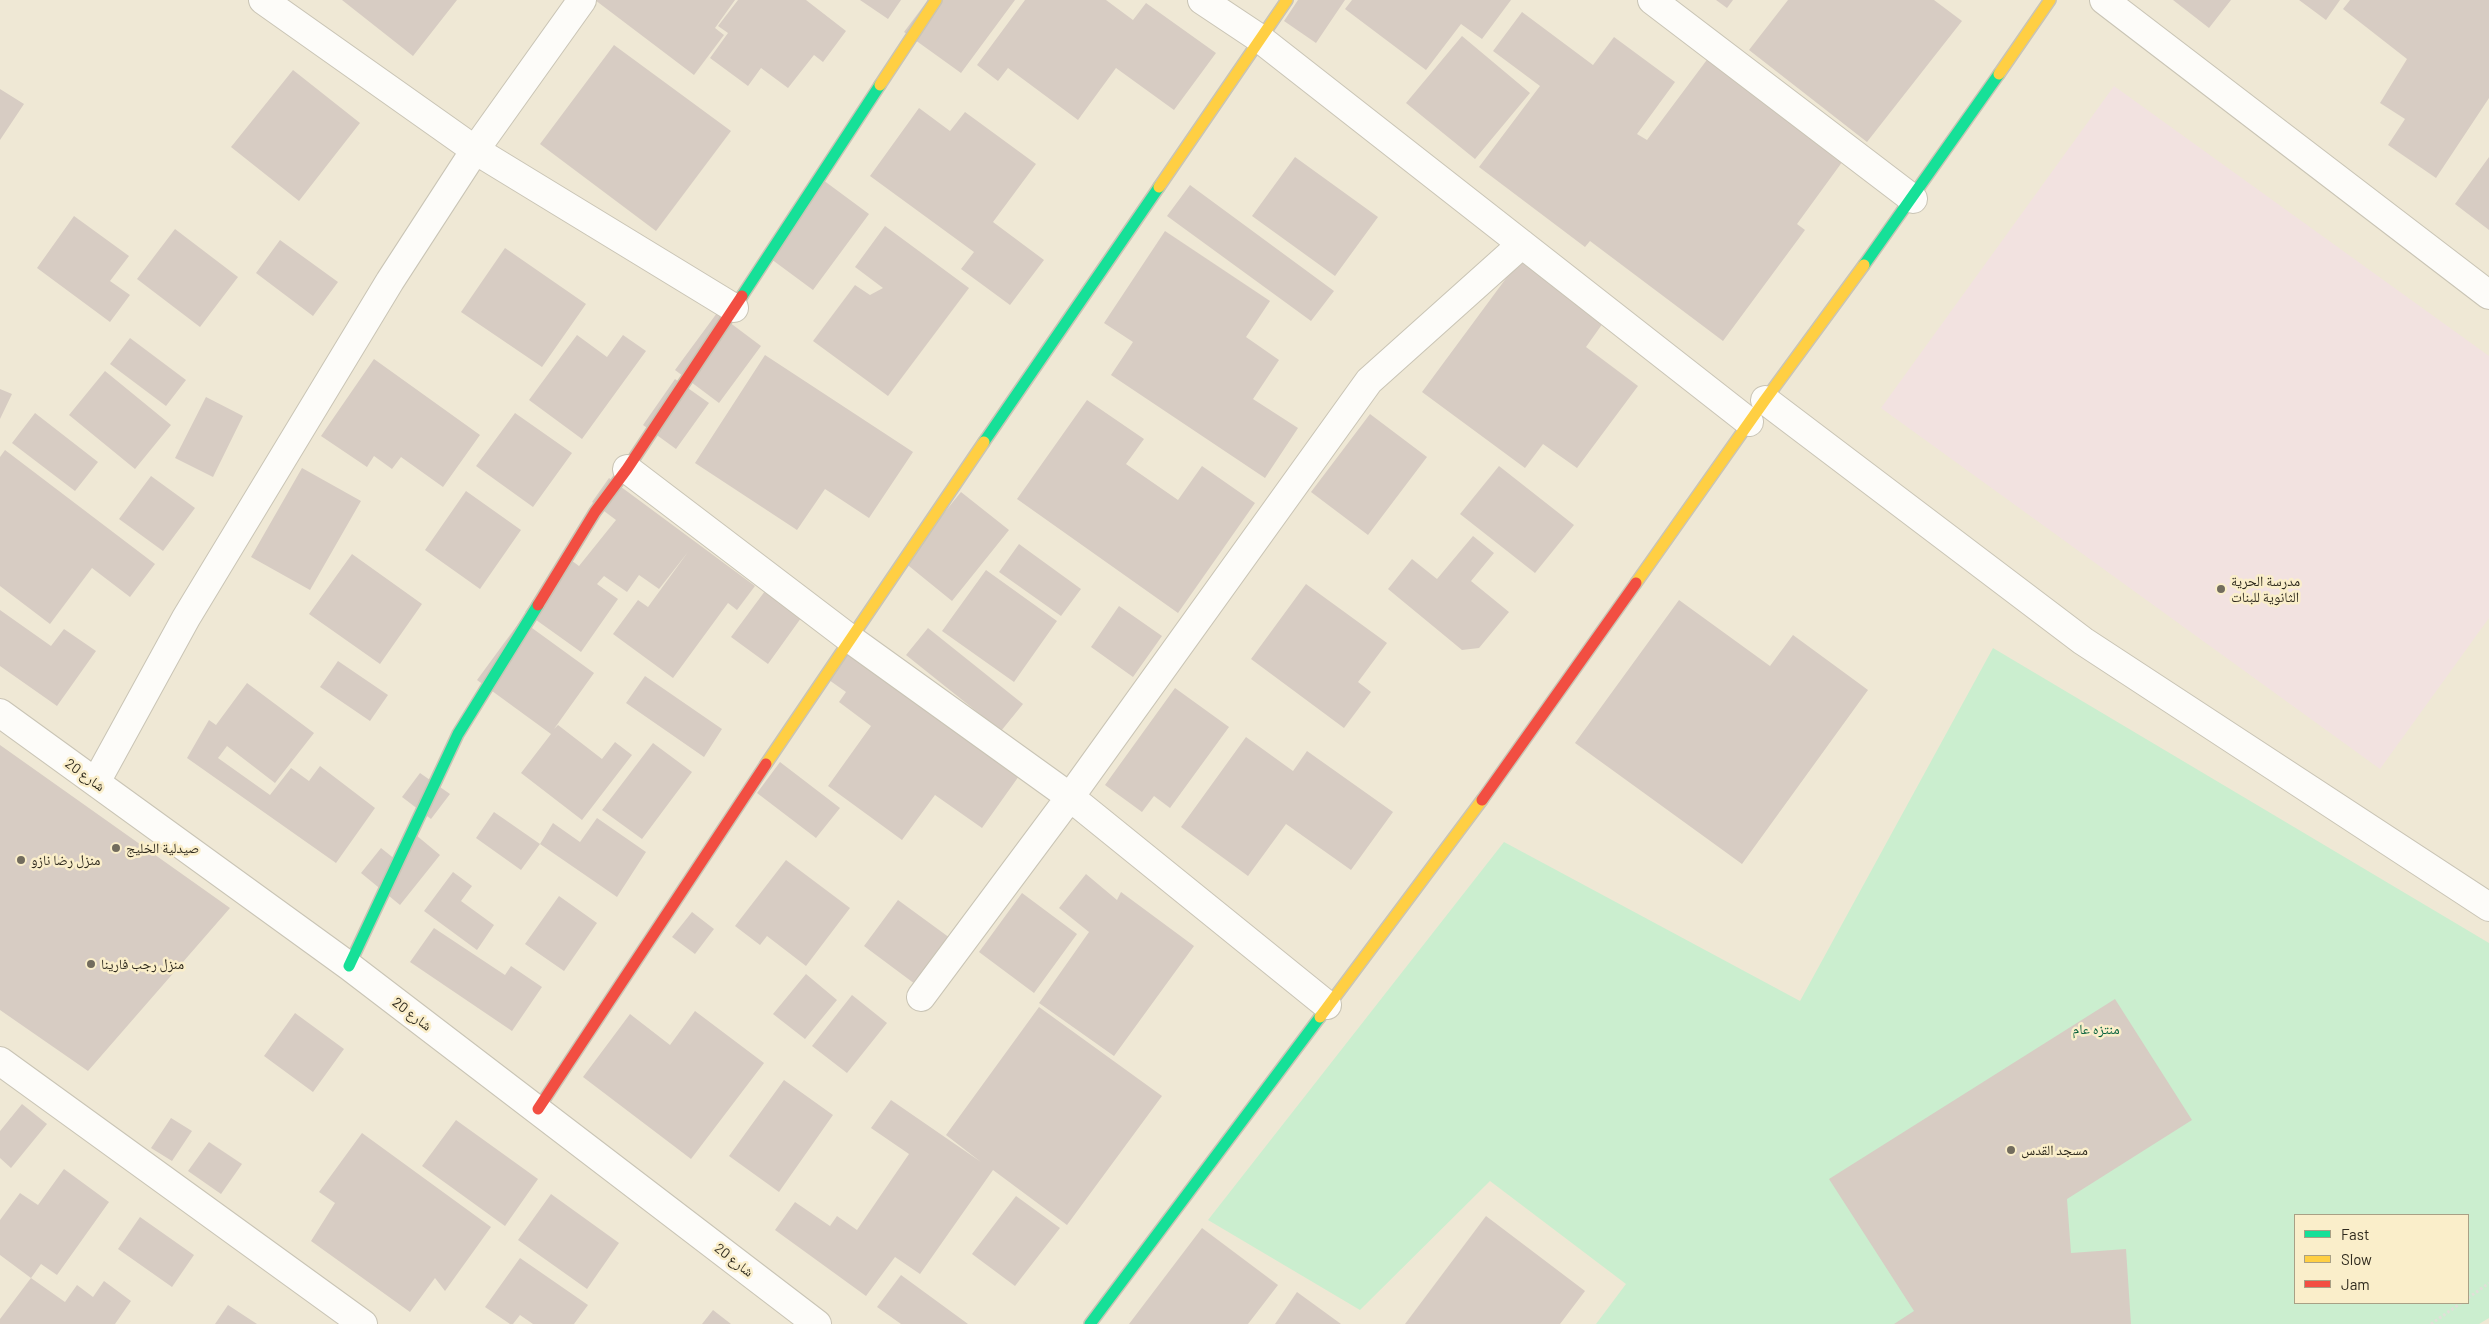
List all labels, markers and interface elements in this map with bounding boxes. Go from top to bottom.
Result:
place label: مدرسة الحرية الثانوية للبنات [2231,573,2300,606]
marker: مدرسة الحرية الثانوية للبنات [2215,583,2227,595]
street label: شارع 20 [62,755,108,795]
place label: صيدلية الخليج [126,840,199,856]
marker: صيدلية الخليج [110,842,122,854]
place label: منزل رضا نازو [31,852,100,868]
marker: منزل رضا نازو [15,854,27,866]
place label: منزل رجب فارينا [101,956,184,972]
marker: منزل رجب فارينا [85,958,97,970]
street label: شارع 20 [389,994,435,1034]
park label: منتزه عام [2072,1021,2120,1037]
place label: مسجد القدس [2021,1142,2088,1158]
marker: مسجد القدس [2005,1144,2017,1156]
legend [2294,1214,2469,1304]
text: Fast [2341,1225,2369,1243]
street label: شارع 20 [711,1240,757,1280]
text: Slow [2341,1250,2372,1268]
text: Jam [2341,1275,2370,1293]

